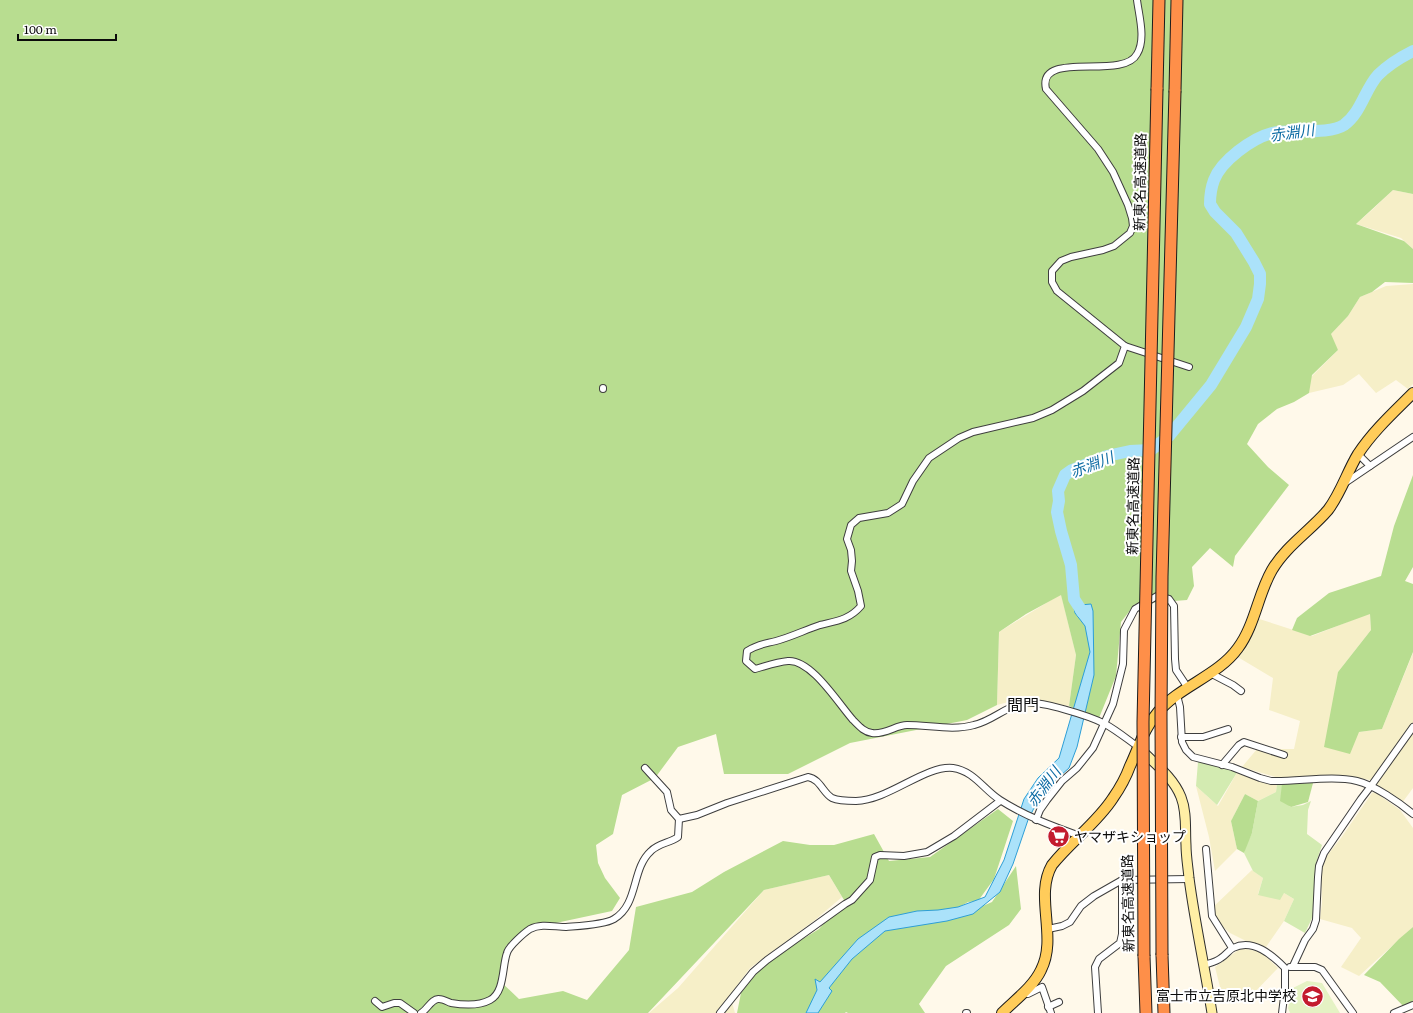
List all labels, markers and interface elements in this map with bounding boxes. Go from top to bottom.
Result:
scale bar [18,16,116,42]
text: 100 m [24,20,57,38]
water label: 赤淵川 [1268,117,1318,146]
street label: 新東名高速道路 [1128,133,1150,231]
water label: 赤淵川 [1066,444,1118,482]
street label: 新東名高速道路 [1121,457,1143,555]
district label: 間門 [1007,692,1039,716]
water label: 赤淵川 [1020,760,1067,811]
supermarket icon: ヤマザキショップ [1045,824,1071,850]
place label: ヤマザキショップ [1074,826,1186,846]
street label: 新東名高速道路 [1116,854,1138,952]
school or university icon: 富士市立吉原北中学校 [1299,983,1325,1009]
place label: 富士市立吉原北中学校 [1156,985,1296,1005]

